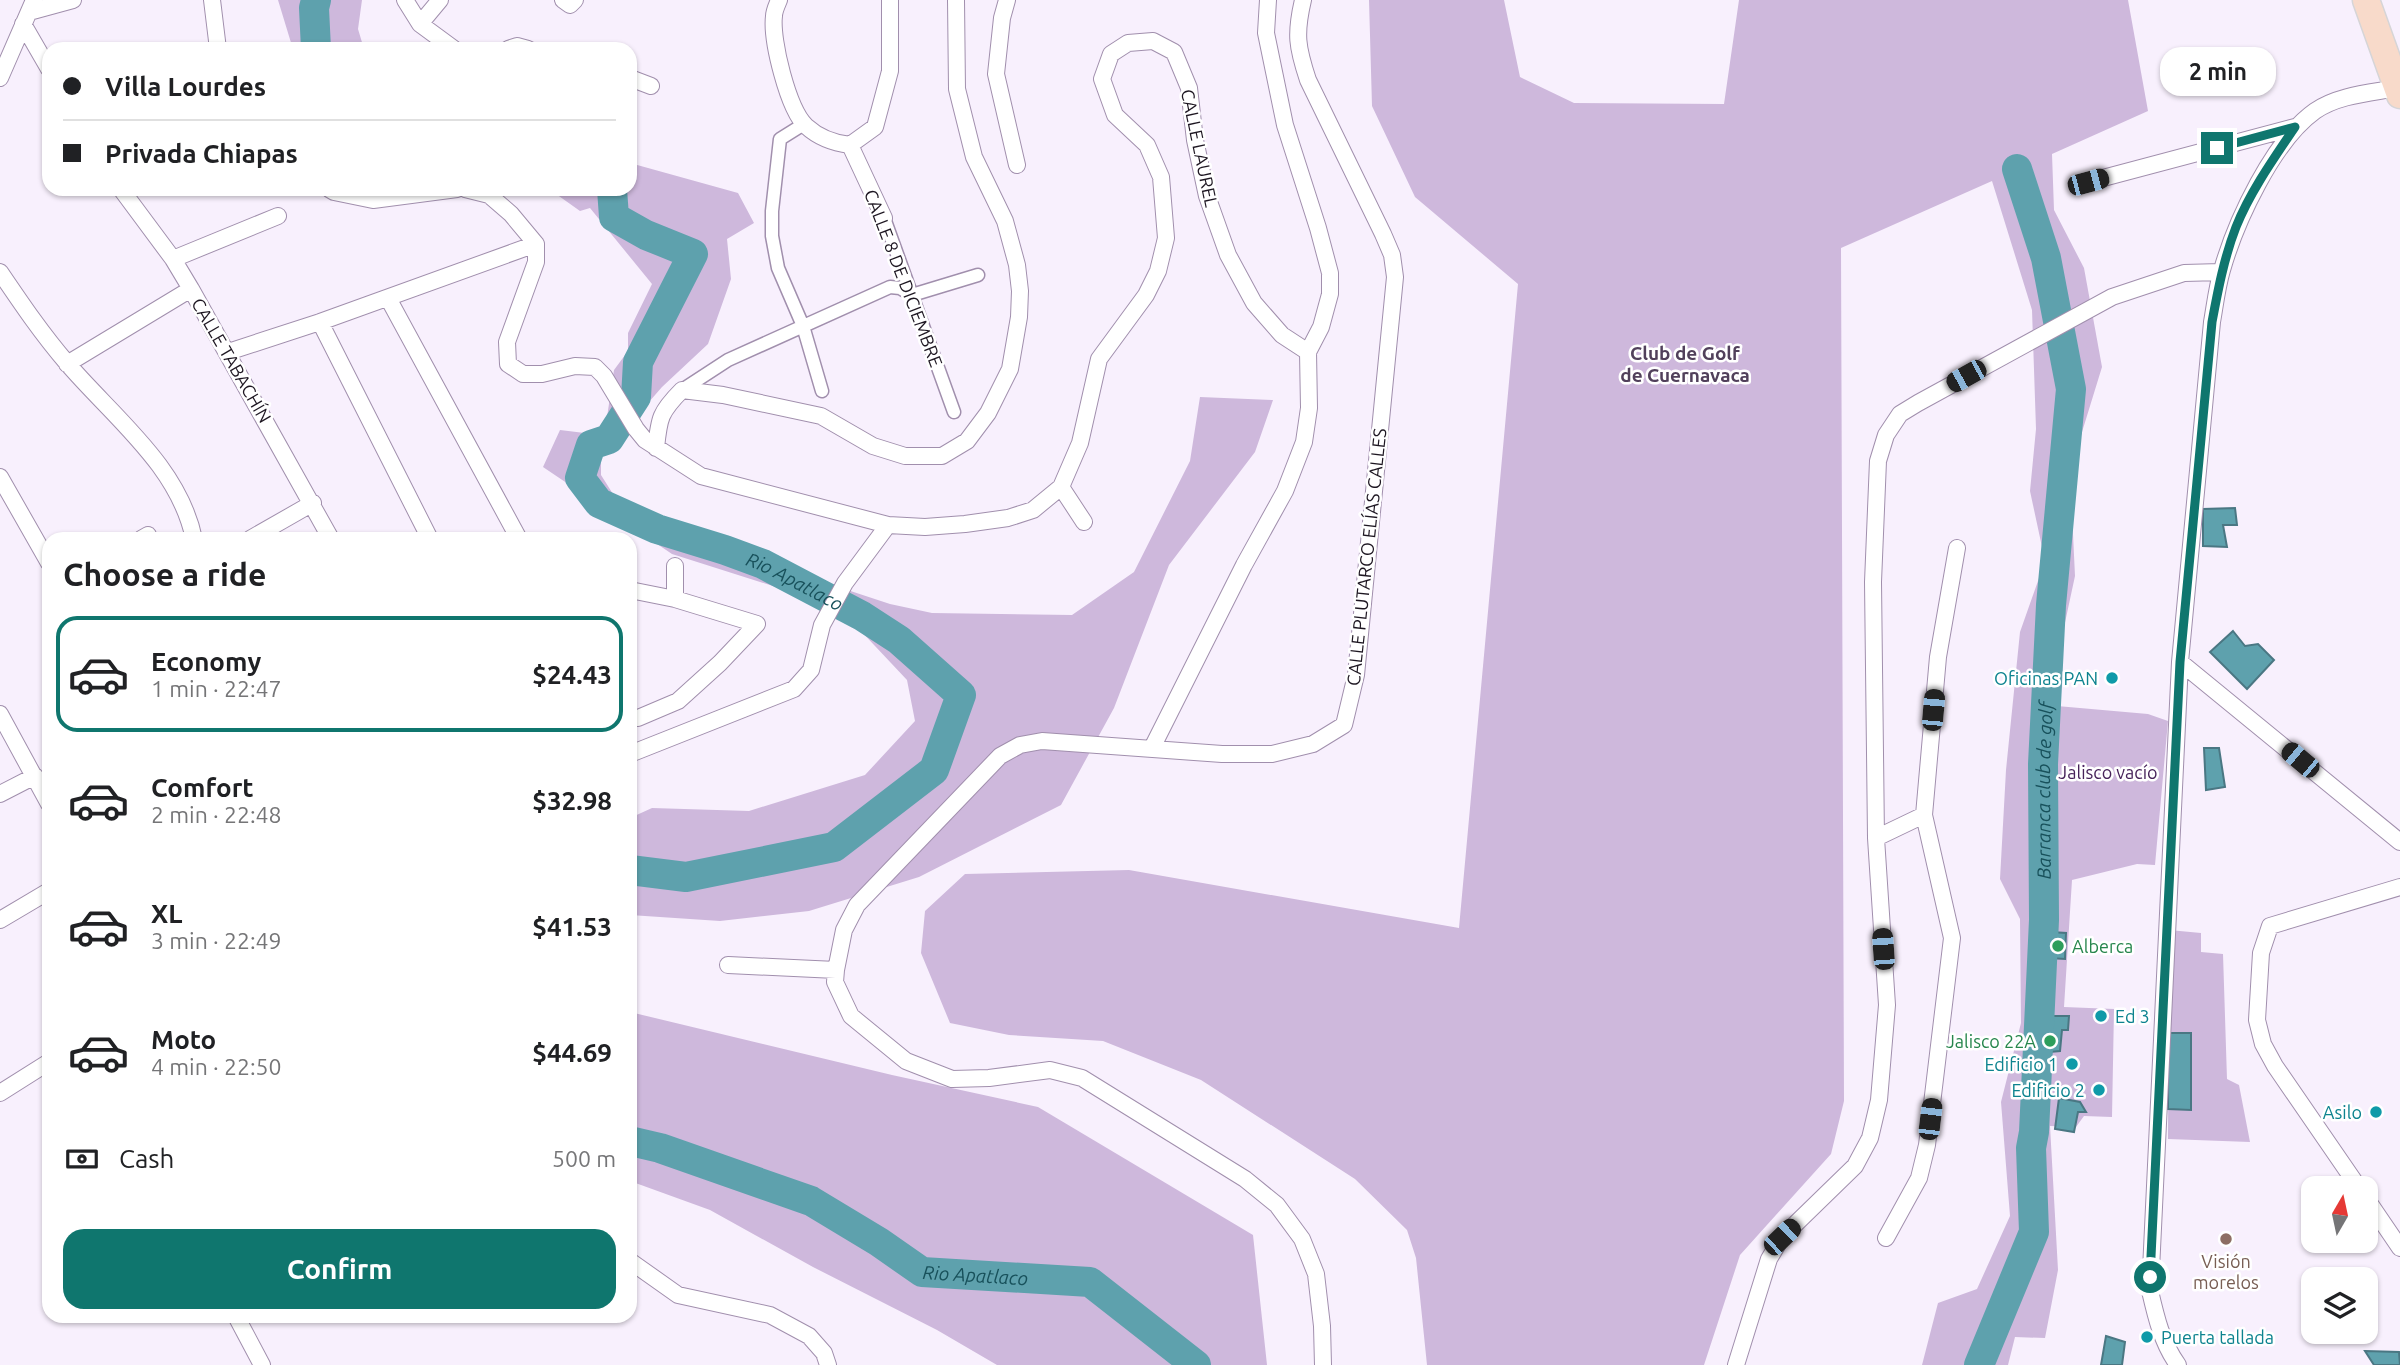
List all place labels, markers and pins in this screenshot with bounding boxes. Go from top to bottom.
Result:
place label: Oficinas PAN [1994,668,2098,688]
marker: Oficinas PAN [2104,670,2120,686]
place label: Alberca [2072,936,2133,956]
marker: Alberca [2050,938,2066,954]
place label: Ed 3 [2115,1006,2150,1026]
marker: Ed 3 [2093,1008,2109,1024]
place label: Jalisco 22A [1946,1031,2036,1051]
marker: Jalisco 22A [2042,1033,2058,1049]
place label: Edificio 1 [1984,1054,2058,1074]
marker: Edificio 1 [2064,1056,2080,1072]
place label: Edificio 2 [2011,1080,2085,1100]
marker: Edificio 2 [2091,1082,2107,1098]
place label: Asilo [2323,1102,2362,1122]
marker: Asilo [2368,1104,2384,1120]
marker: Visión morelos [2218,1231,2234,1247]
place label: Visión morelos [2193,1251,2259,1292]
place label: Puerta tallada [2161,1327,2274,1347]
marker: Puerta tallada [2139,1329,2155,1345]

